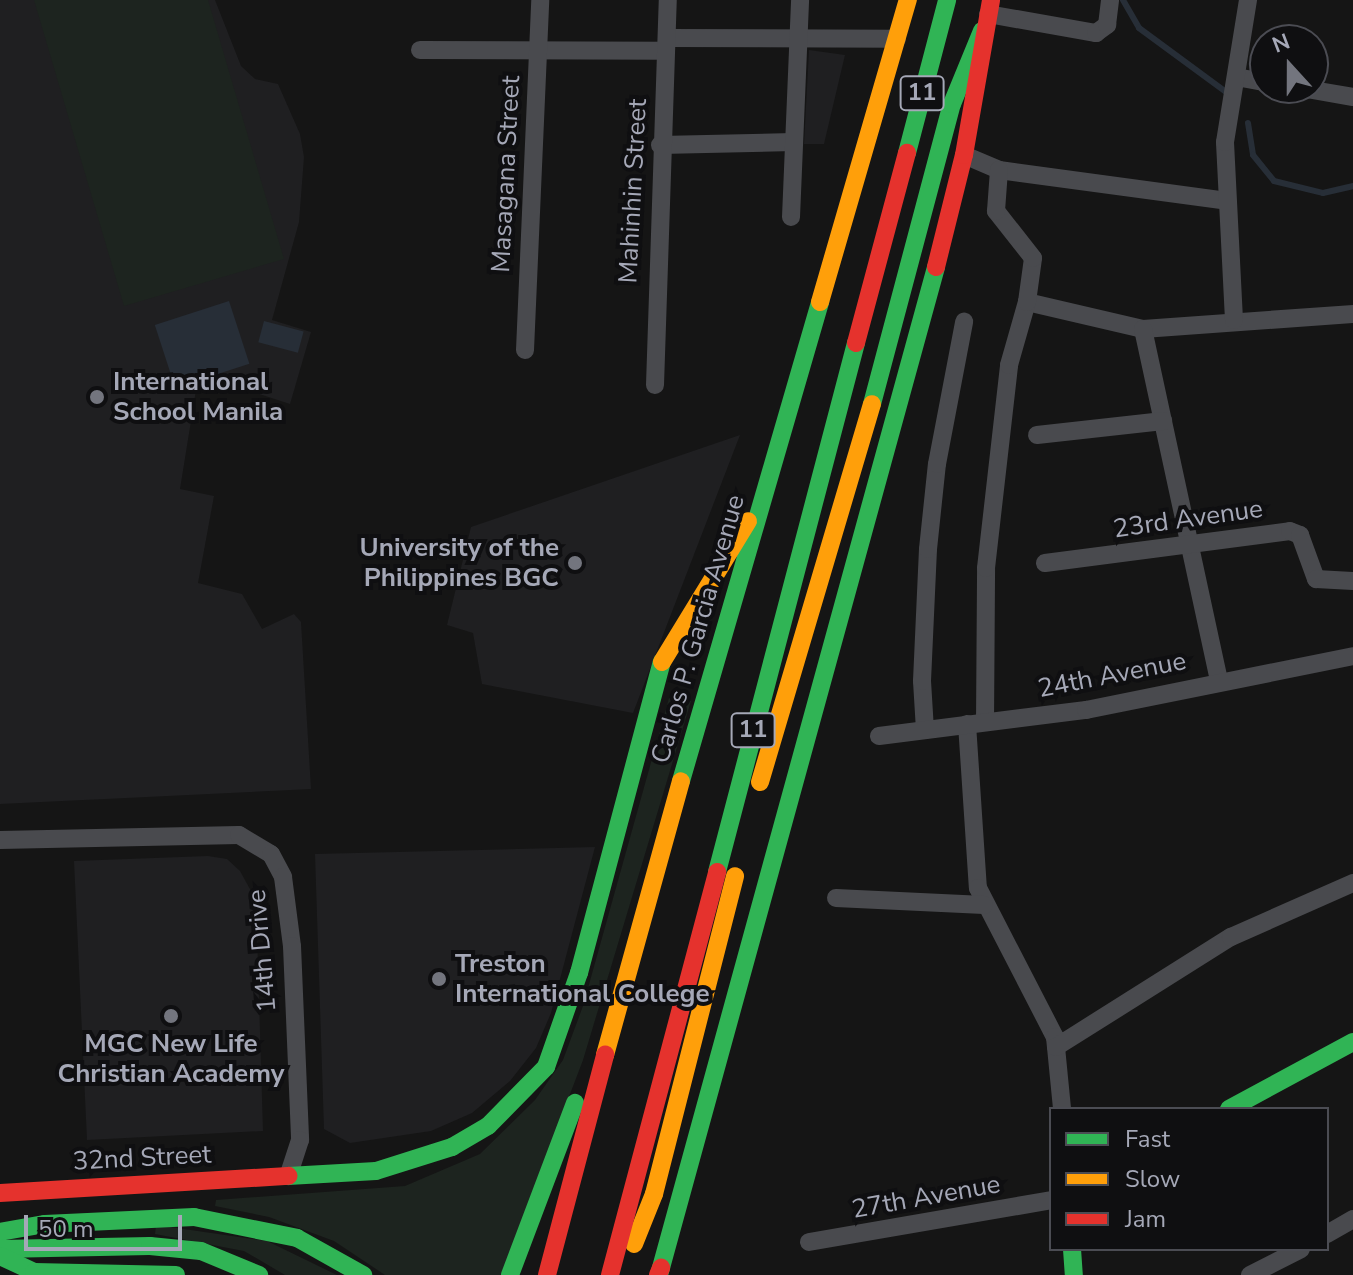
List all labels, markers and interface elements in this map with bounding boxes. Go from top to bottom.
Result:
north arrow [1249,24,1329,104]
text: N [1268,27,1294,60]
road number: 11 [898,73,946,113]
street label: Masagana Street [485,75,527,273]
street label: Mahinhin Street [613,98,653,284]
place label: International School Manila [113,366,283,428]
marker: International School Manila [88,388,106,406]
street label: Carlos P. Garcia Avenue [645,491,751,767]
street label: 23rd Avenue [1111,493,1265,545]
place label: University of the Philippines BGC [360,532,559,594]
marker: University of the Philippines BGC [566,554,584,572]
street label: 24th Avenue [1035,645,1189,705]
road number: 11 [729,710,777,750]
street label: 14th Drive [241,888,283,1014]
place label: Treston International College [455,948,709,1010]
marker: Treston International College [430,970,448,988]
marker: MGC New Life Christian Academy [162,1007,180,1025]
place label: MGC New Life Christian Academy [58,1028,284,1090]
legend [1049,1107,1329,1251]
text: Fast [1125,1123,1170,1155]
street label: 32nd Street [72,1139,212,1177]
text: Slow [1125,1163,1180,1195]
street label: 27th Avenue [849,1169,1003,1225]
scale bar [28,1199,186,1249]
text: Jam [1125,1203,1166,1235]
text: 50 m [38,1213,94,1245]

